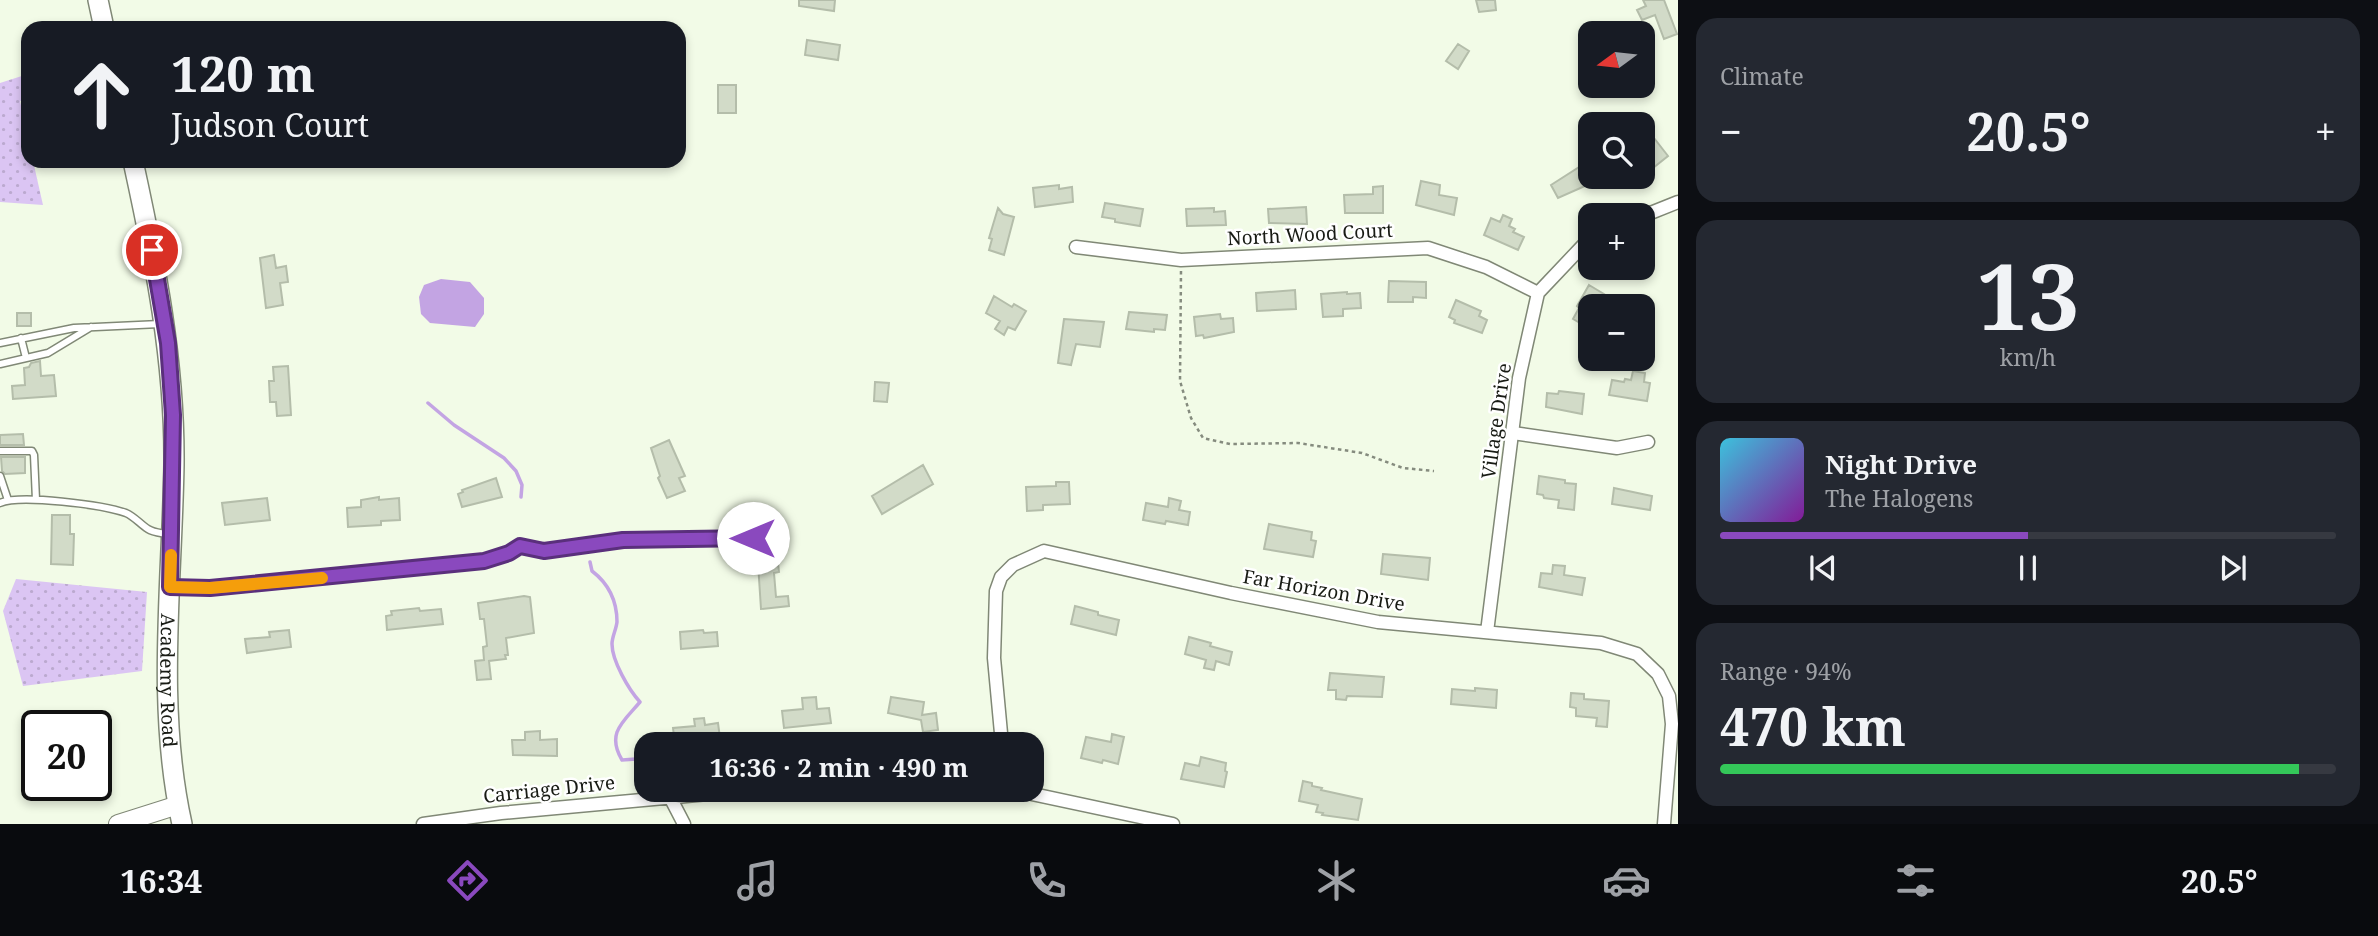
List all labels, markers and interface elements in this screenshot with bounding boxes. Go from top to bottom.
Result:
north arrow [1578,21,1656,98]
map controls [1578,21,1655,371]
text: 120 m [171,40,315,106]
icon: ahead [56,49,147,140]
text: Climate [1720,60,1804,92]
text: 20.5° [1966,95,2091,166]
text: Judson Court [171,103,369,146]
text: − [1720,105,1742,157]
text: + [2315,105,2336,157]
button: search [1578,112,1655,189]
button: + [1578,203,1655,280]
street label: North Wood Court [1227,217,1394,251]
pin [122,220,182,280]
icon: arrive [133,231,171,269]
text: 13 [1977,233,2079,357]
button: − [1578,294,1655,371]
text: km/h [2000,341,2056,373]
street label: Village Drive [1475,361,1517,481]
text: Night Drive [1825,446,1977,482]
text: The Halogens [1825,482,1973,514]
position arrow [716,501,790,575]
icon: previous [1804,549,1842,587]
icon: pause [2009,549,2047,587]
icon: next [2214,549,2252,587]
street label: Far Horizon Drive [1241,563,1407,617]
street label: Academy Road [154,613,183,749]
text: Range · 94% [1720,655,1852,687]
text: 470 km [1720,690,1906,761]
speed limit sign: 20 [21,710,112,801]
text: 16:36 · 2 min · 490 m [709,749,969,785]
street label: Carriage Drive [482,769,616,809]
icon: directions [443,856,492,905]
icon: music [733,856,782,905]
icon: phone [1022,856,1071,905]
icon: climate [1312,856,1361,905]
icon: car [1602,856,1651,905]
icon: filters [1891,856,1940,905]
text: 16:34 [120,859,202,902]
text: 20.5° [2181,859,2258,902]

